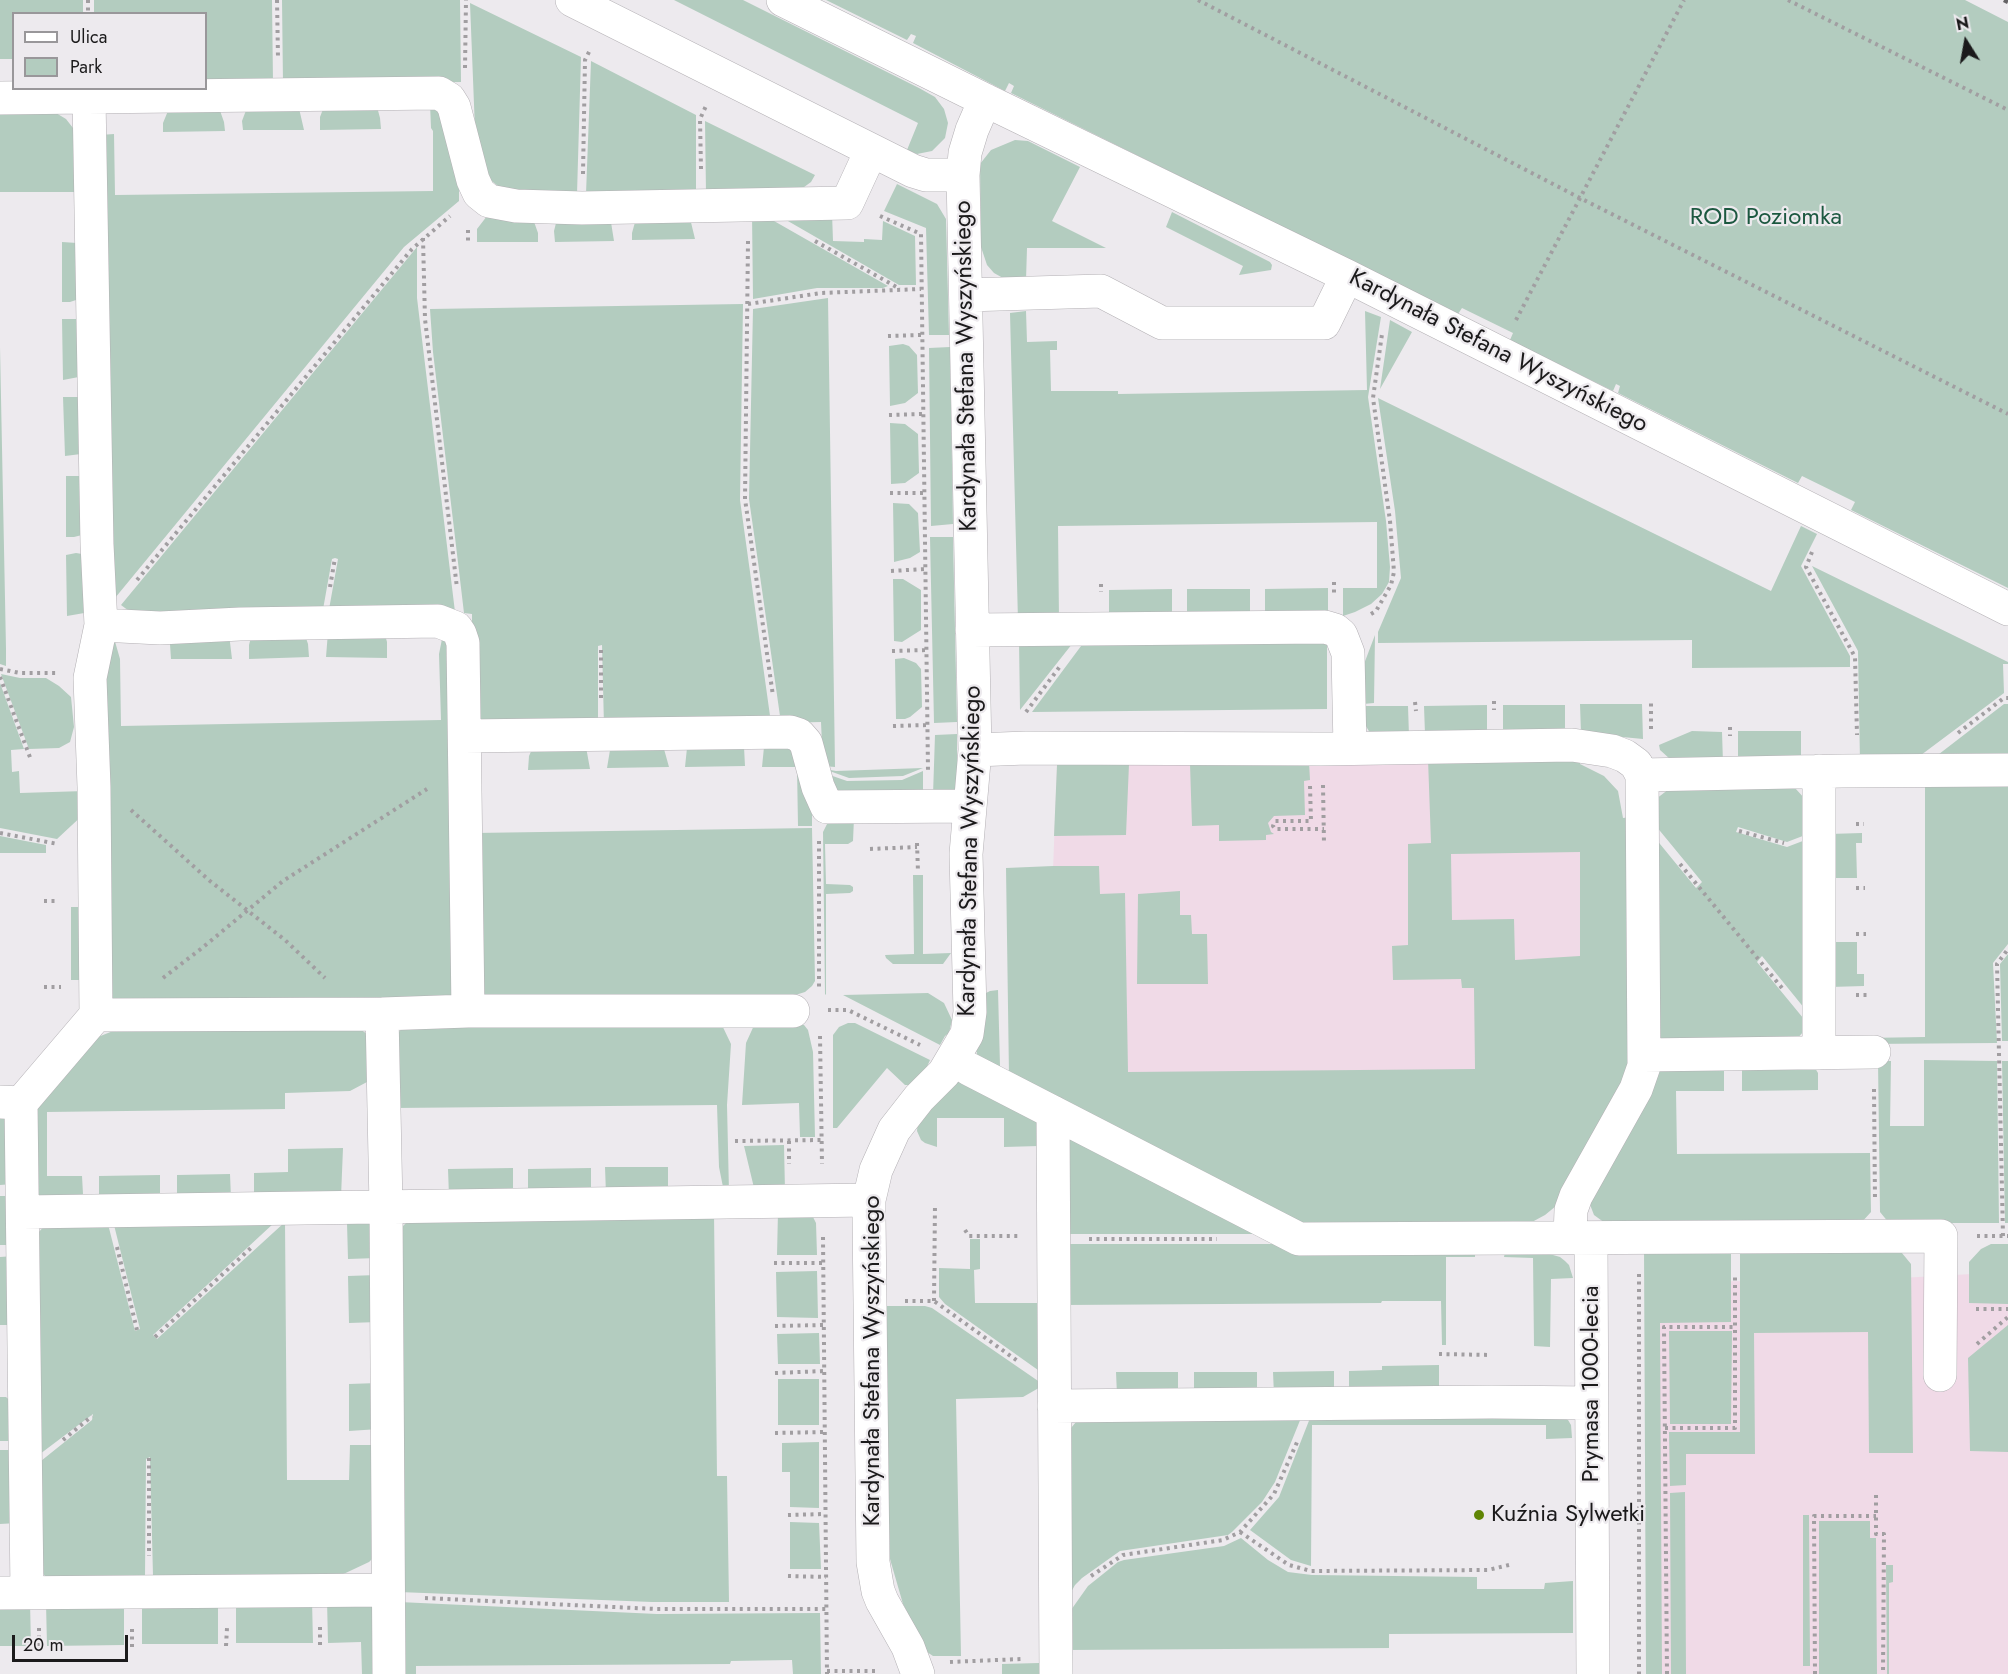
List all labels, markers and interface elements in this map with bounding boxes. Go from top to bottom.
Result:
text: N [1954,11,1971,36]
legend [12,12,207,90]
north arrow [1936,12,1996,72]
text: Ulica [70,24,107,50]
text: Park [70,54,102,80]
street label: Kardynała Stefana Wyszyńskiego [950,200,984,532]
park label: ROD Poziomka [1690,204,1842,232]
street label: Kardynała Stefana Wyszyńskiego [1344,264,1652,440]
street label: Kardynała Stefana Wyszyńskiego [954,685,988,1017]
street label: Kardynała Stefana Wyszyńskiego [859,1195,887,1527]
street label: Prymasa 1000-lecia [1578,1285,1606,1483]
place label: Kuźnia Sylwetki [1491,1501,1645,1529]
marker: Kuźnia Sylwetki [1472,1508,1486,1522]
scale bar [15,1623,130,1661]
text: 20 m [23,1632,63,1658]

